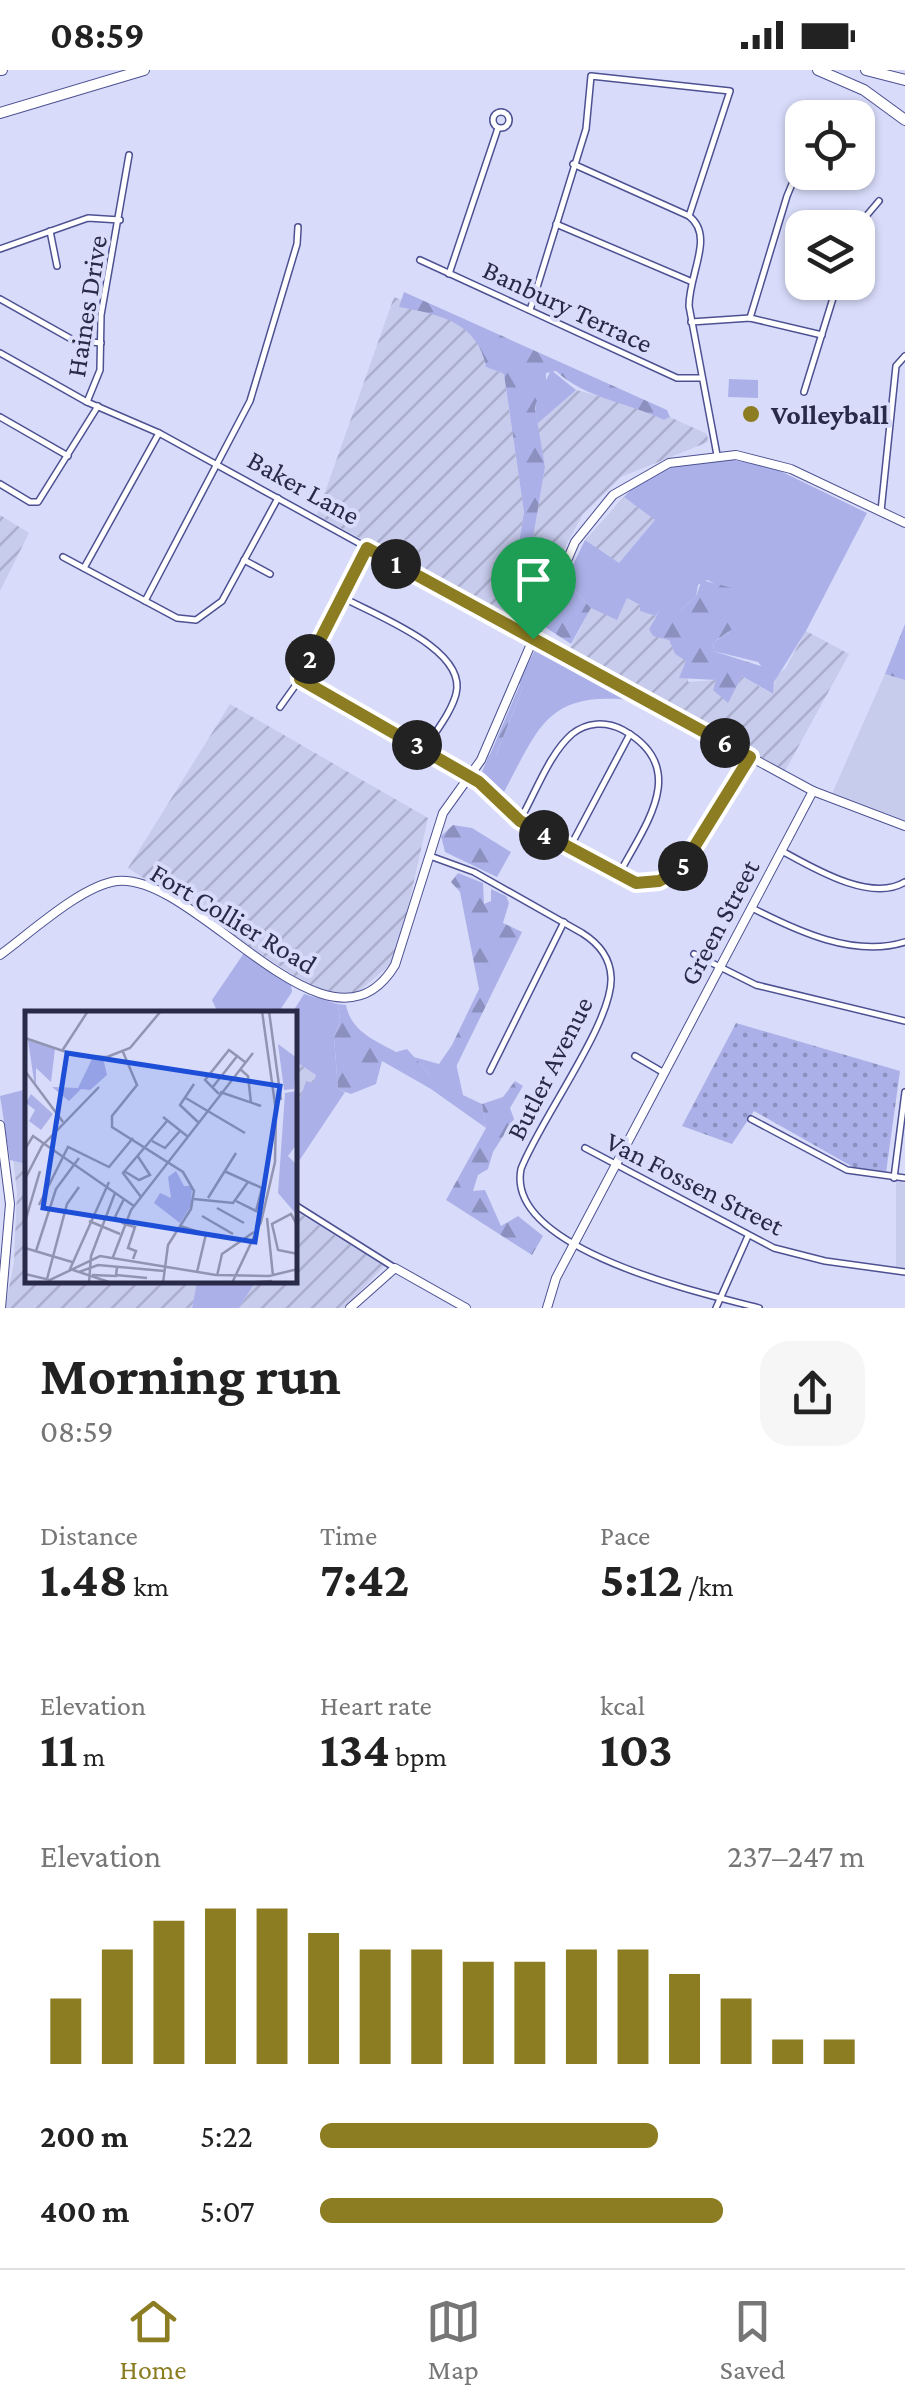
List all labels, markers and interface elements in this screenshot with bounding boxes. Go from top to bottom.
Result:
text: 08:59 [50,14,145,56]
map controls [785,100,875,300]
button: locate [785,100,875,190]
button: layers [785,210,875,300]
street label: Haines Drive [60,233,113,379]
street label: Banbury Terrace [478,254,657,359]
place label: Volleyball [770,399,889,430]
marker: Volleyball [740,403,762,425]
street label: Baker Lane [242,444,365,531]
pin [491,537,576,640]
pin: 1 [371,539,421,589]
text: 1 [391,548,401,579]
icon: arrive [506,552,561,607]
pin: 2 [285,634,335,684]
text: 2 [303,643,317,674]
pin: 6 [700,718,750,768]
pin: 3 [392,720,442,770]
text: 6 [717,727,733,758]
text: 3 [410,729,424,760]
pin: 4 [519,810,569,860]
text: 4 [536,819,552,850]
pin: 5 [658,841,708,891]
text: 5 [676,850,690,881]
street label: Green Street [673,854,766,990]
street label: Fort Collier Road [145,857,323,980]
street label: Butler Avenue [500,991,599,1145]
inset map [25,1011,298,1283]
street label: Van Fossen Street [601,1125,789,1242]
button: share [760,1341,865,1446]
text: Morning run [40,1345,341,1406]
text: 08:59 [40,1413,114,1449]
text: Distance [40,1520,138,1551]
text: Time [320,1520,377,1551]
text: Pace [600,1520,650,1551]
text: 1.48 [40,1551,128,1607]
text: 7:42 [320,1551,409,1607]
text: 5:12 [600,1551,683,1607]
text: km [128,1571,169,1602]
text: /km [683,1571,734,1602]
text: Elevation [40,1690,146,1721]
text: Heart rate [320,1690,432,1721]
text: kcal [600,1690,645,1721]
text: 11 [40,1721,77,1777]
text: 134 [320,1721,390,1777]
text: 103 [600,1721,673,1777]
text: m [77,1741,105,1772]
text: bpm [390,1741,447,1772]
text: Elevation [40,1838,161,1874]
text: 237–247 m [727,1838,865,1874]
text: 200 m [40,2118,128,2154]
text: 5:22 [200,2118,253,2154]
text: 400 m [40,2193,129,2229]
text: 5:07 [200,2193,254,2229]
tab: Home [120,2294,187,2385]
tab: Map [426,2294,481,2385]
tab: Saved [720,2294,785,2385]

